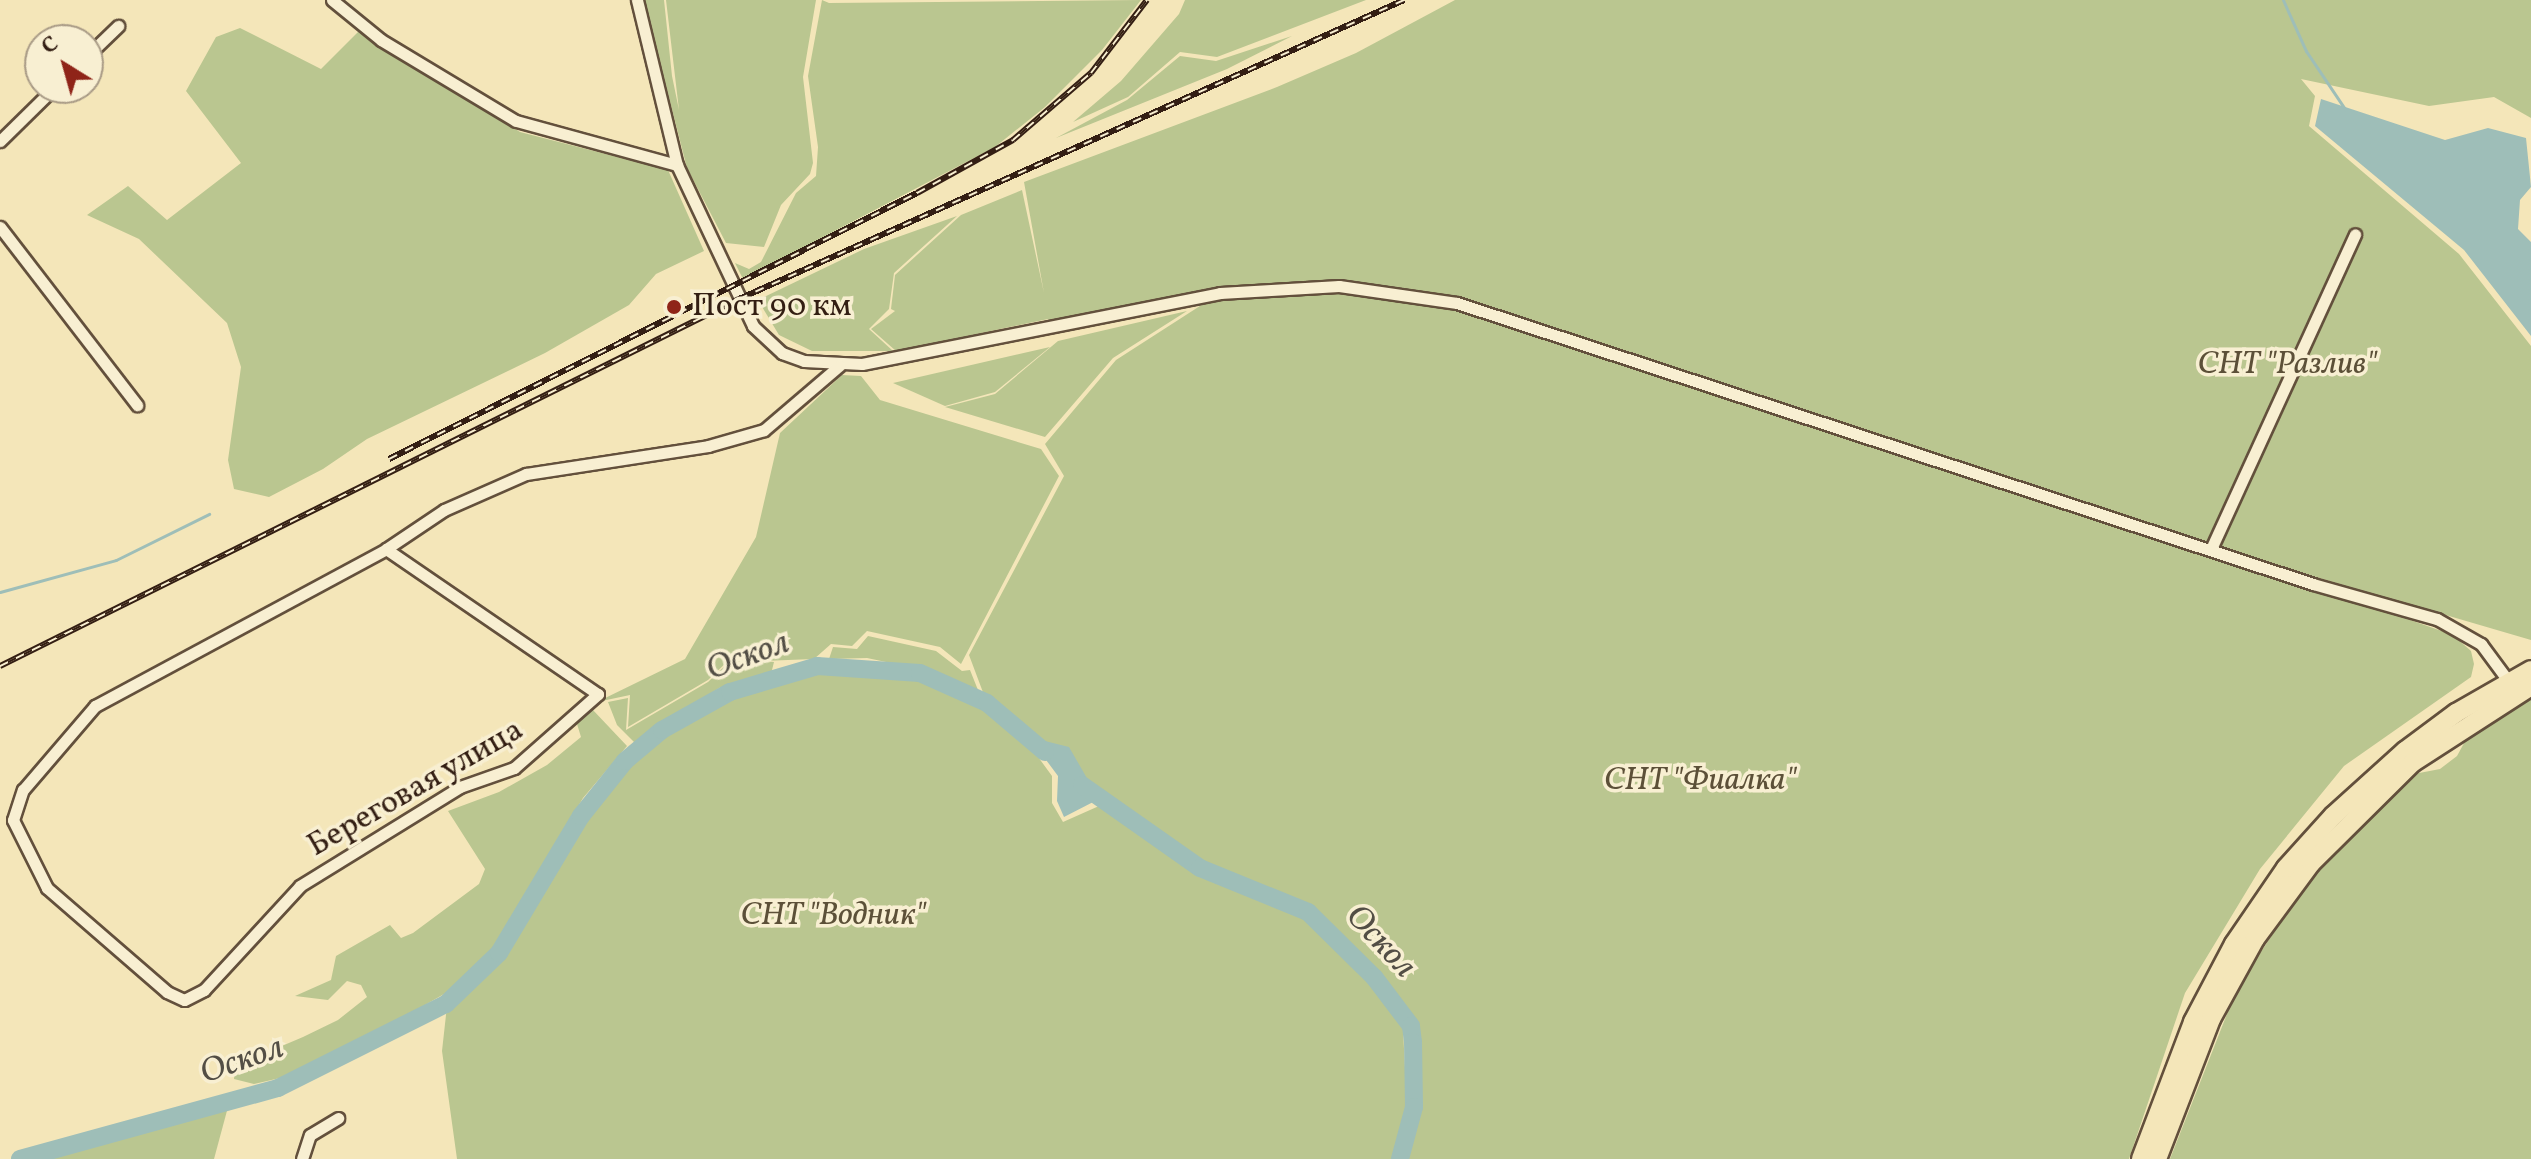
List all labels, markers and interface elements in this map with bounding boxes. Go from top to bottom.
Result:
north arrow [24,24,104,104]
text: С [35,29,65,63]
place label: Пост 90 км [692,288,852,326]
marker: Пост 90 км [663,296,685,318]
park label: СНТ "Разлив" [2197,346,2377,384]
water label: Оскол [701,623,795,691]
street label: Береговая улица [301,712,531,866]
park label: СНТ "Фиалка" [1604,762,1796,800]
park label: СНТ "Водник" [740,897,926,935]
water label: Оскол [1336,897,1424,987]
water label: Оскол [195,1028,289,1094]

